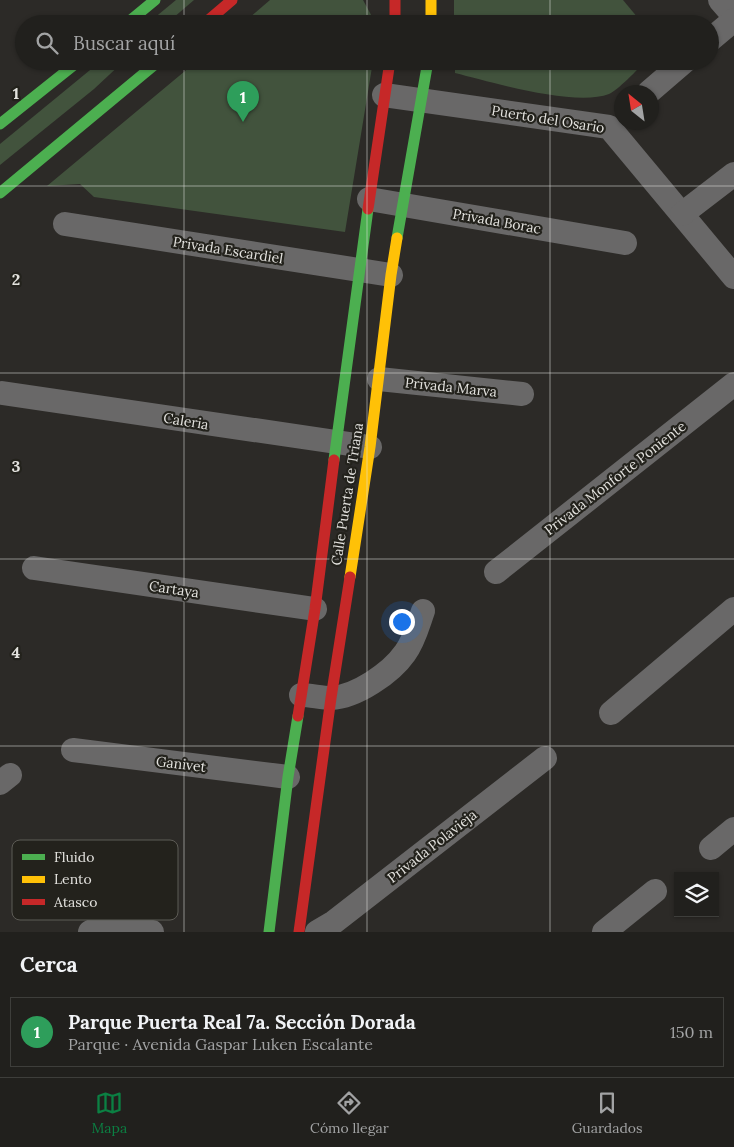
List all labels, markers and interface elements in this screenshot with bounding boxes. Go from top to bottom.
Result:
search box [15,15,719,70]
icon: search [33,29,61,57]
text: Buscar aquí [73,31,175,55]
pin: 1 [227,81,259,122]
text: 1 [13,83,19,103]
north arrow [614,85,659,130]
street label: Puerto del Osario [490,101,606,137]
street label: Privada Borac [451,204,543,238]
street label: Privada Escardiel [172,232,285,268]
text: 2 [12,269,20,289]
street label: Privada Marva [404,373,498,401]
street label: Caleria [162,409,210,433]
street label: Privada Monforte Poniente [541,417,690,539]
street label: Calle Puerta de Triana [327,421,367,567]
text: 3 [12,456,21,476]
street label: Cartaya [148,577,200,601]
your location [389,609,415,635]
text: 4 [12,642,21,662]
street label: Ganivet [155,752,208,776]
street label: Privada Polavieja [384,805,480,887]
legend [12,840,178,920]
text: Fluido [54,848,94,866]
text: Lento [54,870,92,888]
map controls [674,872,719,917]
button: layers [674,872,719,917]
text: Atasco [53,893,97,911]
text: Cerca [20,951,78,978]
text: Parque Puerta Real 7a. Sección Dorada [68,1010,416,1034]
text: 1 [34,1022,40,1042]
text: 150 m [670,1022,713,1042]
text: Parque · Avenida Gaspar Luken Escalante [68,1034,373,1054]
tab: Mapa [91,1089,127,1137]
tab: Cómo llegar [310,1089,389,1137]
tab: Guardados [572,1089,643,1137]

